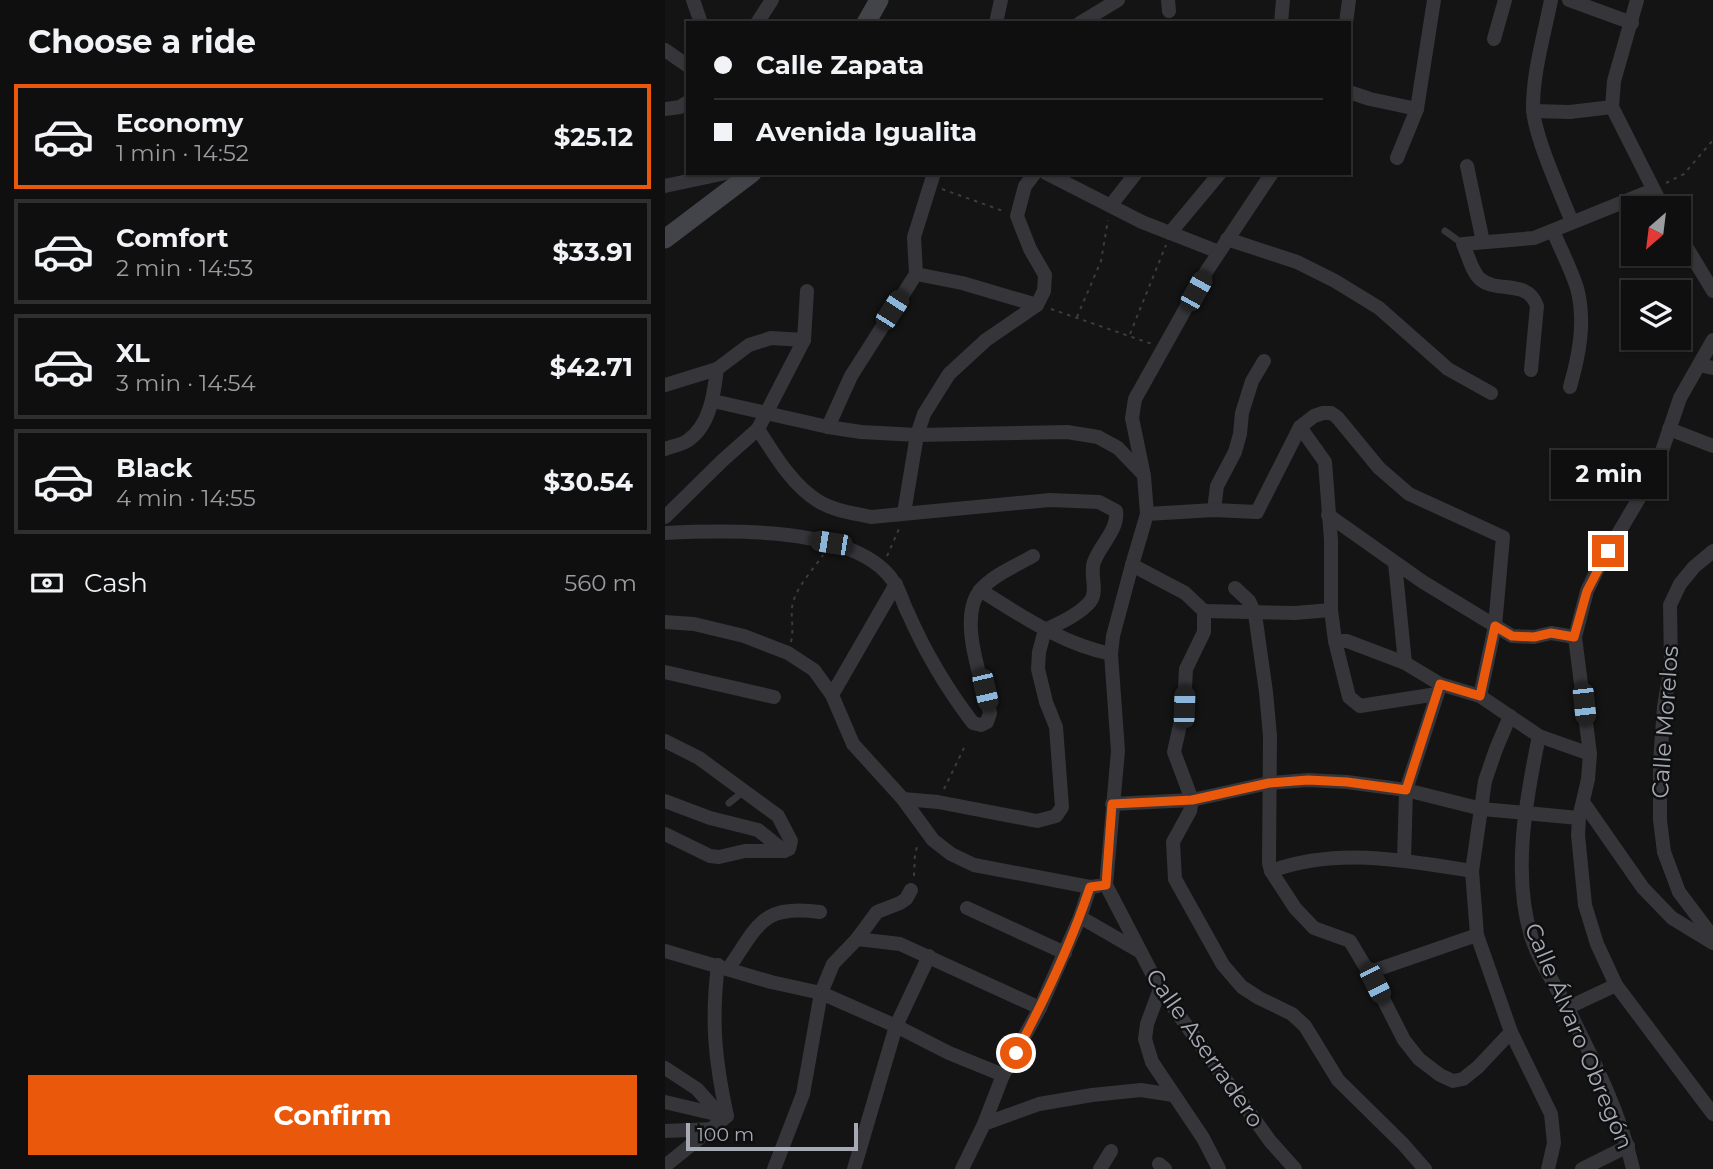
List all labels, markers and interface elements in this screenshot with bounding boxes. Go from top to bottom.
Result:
text: Choose a ride [28,22,256,61]
text: Calle Zapata [756,49,924,81]
icon: car [32,105,95,168]
text: Economy [116,107,243,139]
text: Avenida Igualita [756,116,977,148]
text: $25.12 [554,121,633,153]
text: 1 min · 14:52 [116,139,249,167]
north arrow [1621,196,1691,266]
map controls [1621,196,1691,350]
icon: car [32,220,95,283]
text: Comfort [116,222,228,254]
text: $33.91 [552,236,633,268]
text: 2 min · 14:53 [116,254,253,282]
car [1177,268,1216,314]
button: layers [1621,280,1691,350]
car [872,287,913,333]
icon: car [32,335,95,398]
text: XL [116,337,150,369]
text: $42.71 [550,351,633,383]
text: 3 min · 14:54 [116,369,256,397]
callout: 2 min [1550,449,1666,498]
icon: car [32,450,95,513]
text: Black [116,452,192,484]
text: 2 min [1575,460,1643,488]
text: $30.54 [544,466,633,498]
text: 4 min · 14:55 [116,484,256,512]
car [809,529,854,557]
route end [1592,535,1624,567]
icon: cash [28,564,66,602]
text: Cash [84,567,148,599]
text: 560 m [564,569,637,597]
street label: Calle Morelos [1646,645,1684,799]
car [971,667,1000,713]
car [1572,682,1597,726]
car [1173,686,1196,728]
street label: Calle Álvaro Obregón [1519,919,1639,1153]
car [1357,960,1394,1006]
street label: Calle Aserradero [1140,963,1270,1133]
route start [1000,1037,1032,1069]
button: Confirm [28,1075,637,1155]
scale bar [686,1120,857,1152]
text: 100 m [697,1123,754,1146]

